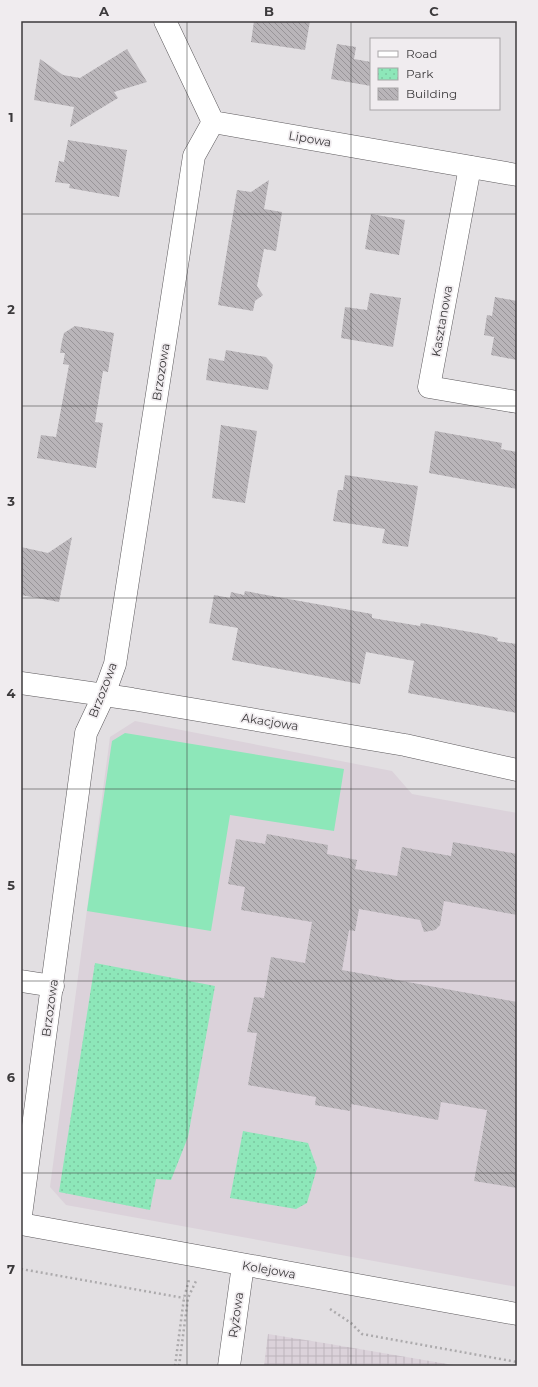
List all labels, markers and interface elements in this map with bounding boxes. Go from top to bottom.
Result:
text: A [98,3,110,19]
text: B [264,3,274,19]
text: C [429,3,439,19]
legend [370,38,500,110]
text: Road [406,46,437,61]
text: Park [406,66,434,81]
text: Building [406,86,457,101]
text: 1 [8,109,14,125]
street label: Lipowa [288,127,333,150]
street label: Kasztanowa [428,284,455,358]
text: 2 [7,301,15,317]
street label: Brzozowa [149,342,172,402]
text: 3 [6,493,15,509]
street label: Brzozowa [85,660,120,720]
text: 4 [7,685,16,701]
street label: Akacjowa [240,710,300,733]
text: 5 [7,877,15,893]
street label: Brzozowa [38,978,61,1038]
text: 6 [7,1069,16,1085]
street label: Kolejowa [241,1257,297,1282]
text: 7 [7,1261,15,1277]
street label: Ryżowa [225,1291,246,1339]

